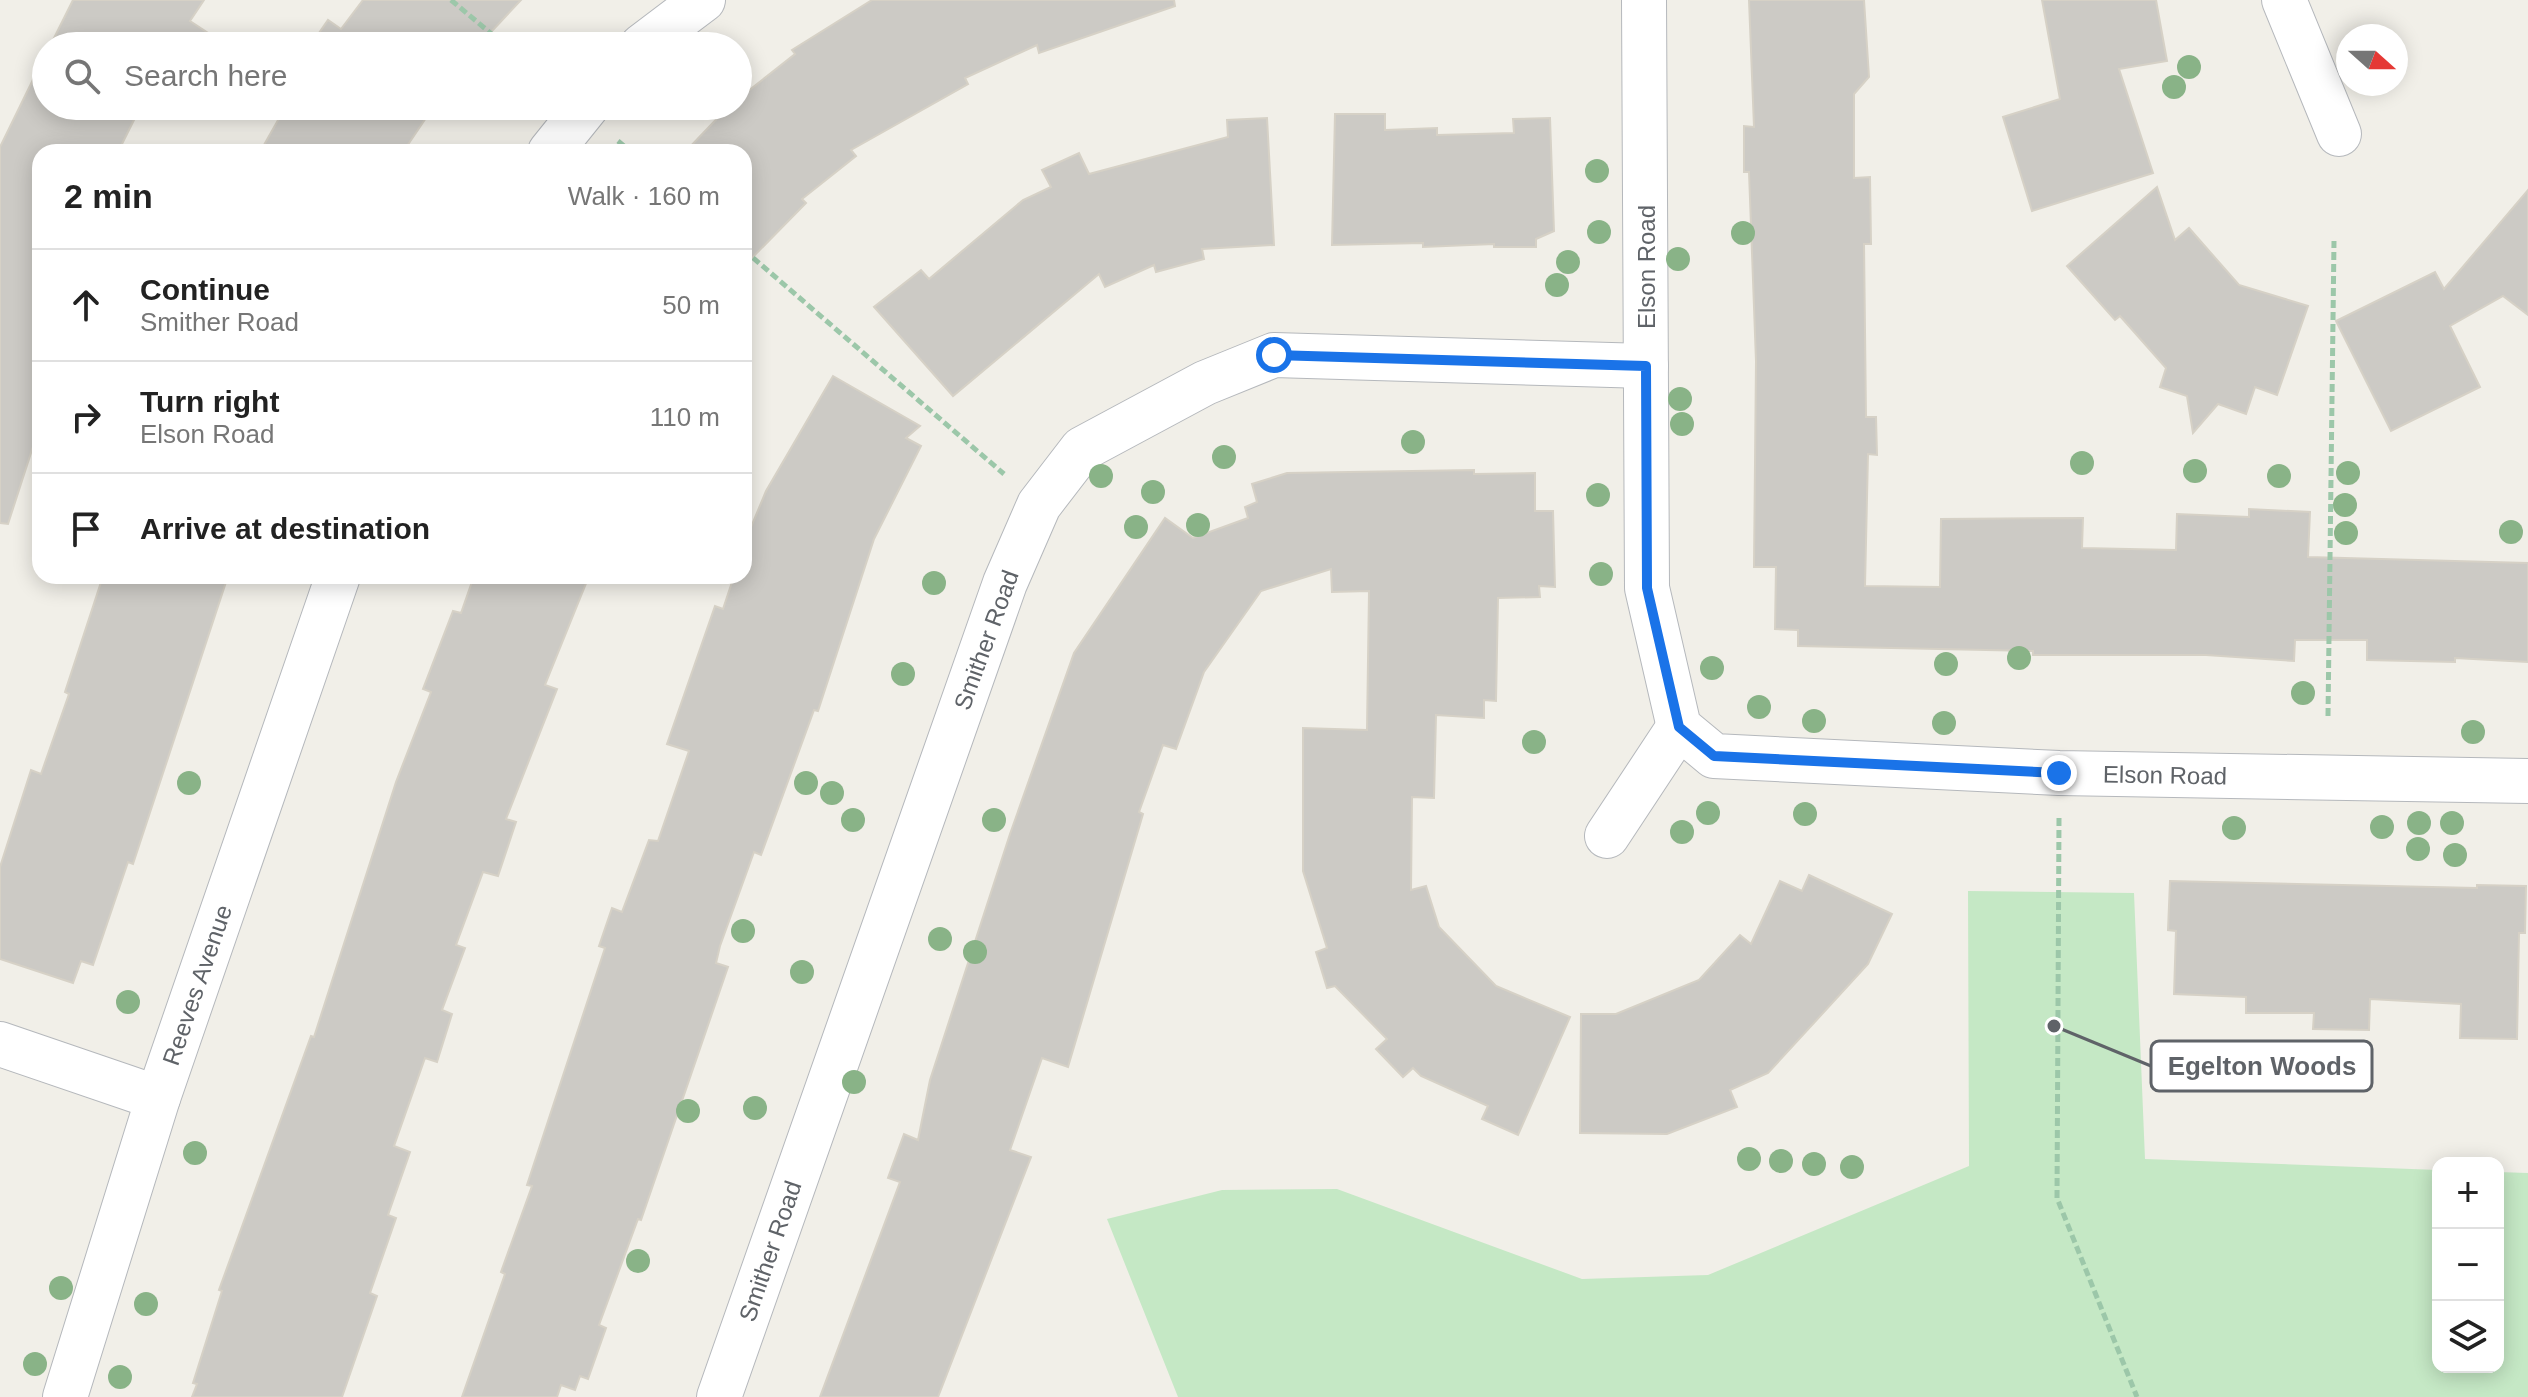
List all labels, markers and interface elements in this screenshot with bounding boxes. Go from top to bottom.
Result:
north arrow [2336,24,2408,96]
search box [32,32,752,120]
icon: search [60,54,104,98]
text: Search here [124,59,287,92]
text: 2 min [64,177,153,215]
text: Walk · 160 m [568,181,720,211]
street label: Elson Road [1633,205,1660,329]
text: Continue [140,273,270,306]
icon: ahead [64,283,108,327]
text: 50 m [662,290,720,320]
text: Smither Road [140,307,299,337]
route start [1256,337,1292,373]
text: Turn right [140,385,279,418]
icon: right [64,395,108,439]
text: 110 m [650,402,720,432]
text: Elson Road [140,419,274,449]
icon: arrive [64,507,108,551]
text: Arrive at destination [140,512,430,545]
street label: Smither Road [948,566,1024,714]
route end [2041,755,2077,791]
street label: Elson Road [2103,760,2227,790]
street label: Reeves Avenue [157,901,237,1069]
callout: Egelton Woods [2151,1041,2372,1091]
text: Egelton Woods [2168,1051,2356,1081]
map controls [2432,1157,2504,1373]
button: + [2432,1157,2504,1229]
street label: Smither Road [733,1177,807,1325]
button: − [2432,1229,2504,1301]
button: layers [2432,1301,2504,1373]

